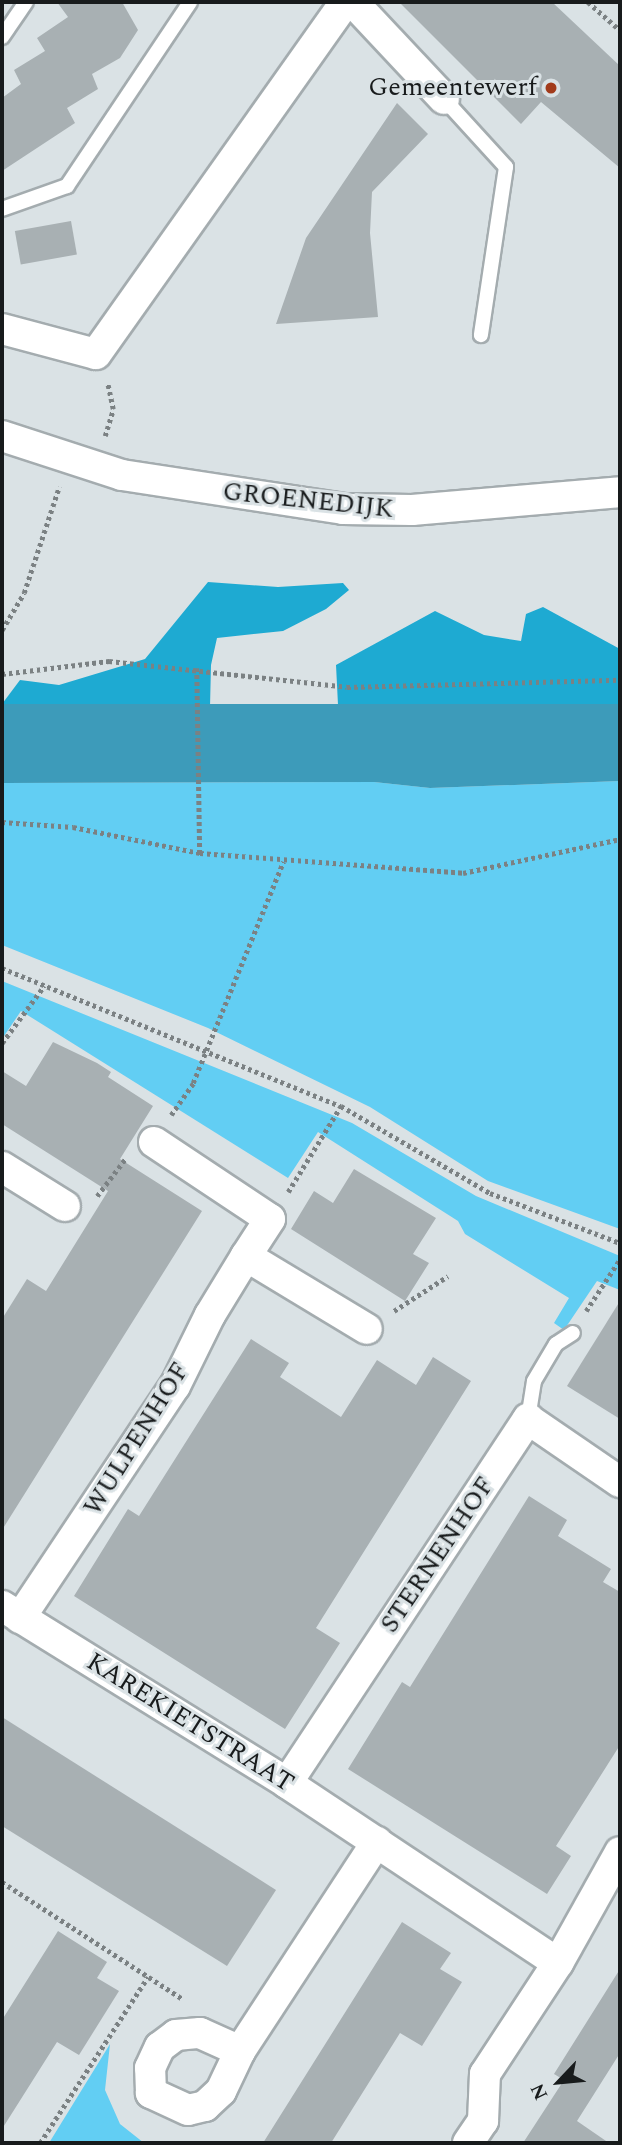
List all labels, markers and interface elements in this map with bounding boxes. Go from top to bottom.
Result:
place label: Gemeentewerf [368,72,537,104]
marker: Gemeentewerf [543,80,559,96]
street label: GROENEDIJK [221,477,395,525]
street label: WULPENHOF [77,1357,197,1521]
street label: STERNENHOF [374,1471,502,1639]
street label: KAREKIETSTRAAT [81,1647,299,1799]
north arrow [524,2047,594,2117]
text: N [523,2078,556,2105]

